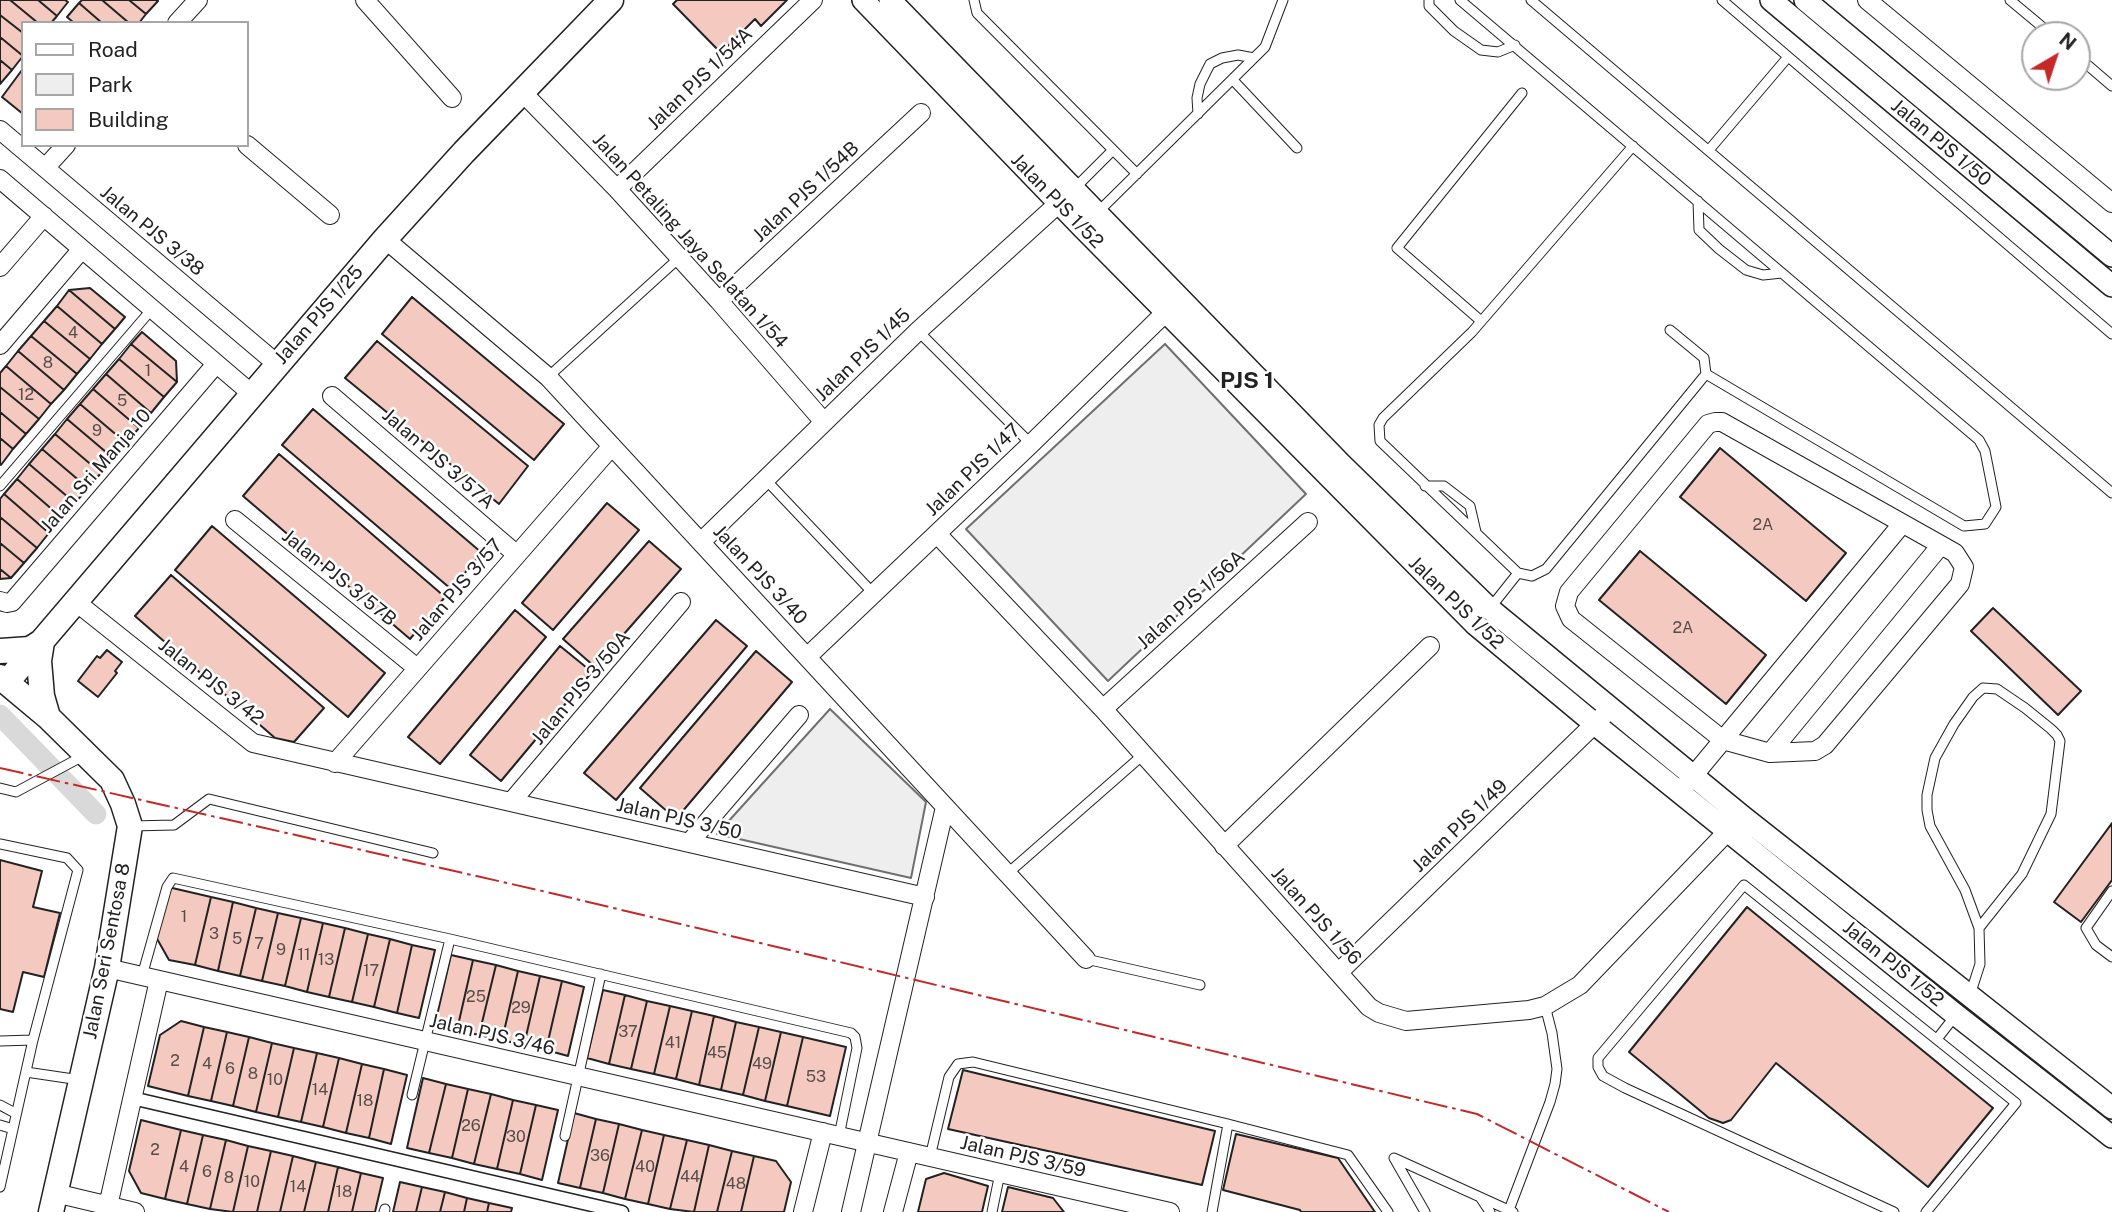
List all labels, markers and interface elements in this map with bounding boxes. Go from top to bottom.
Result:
legend [21,21,248,147]
north arrow [2021,21,2091,91]
street label: Jalan PJS 1/54A [643,23,757,135]
text: N [2055,28,2081,54]
text: Road [88,37,138,62]
text: Park [88,72,133,97]
street label: Jalan PJS 1/50 [1886,95,1996,191]
text: Building [88,107,169,132]
street label: Jalan Petaling Jaya Selatan 1/54 [587,129,793,353]
street label: Jalan PJS 1/54B [748,137,864,247]
street label: Jalan PJS 1/52 [1006,149,1108,253]
street label: Jalan PJS 3/38 [96,181,208,281]
street label: Jalan PJS 1/25 [270,261,368,369]
street label: Jalan PJS 1/45 [811,304,915,406]
house number: 4 [68,323,78,343]
house number: 8 [43,353,53,373]
house number: 1 [145,361,151,381]
district label: PJS 1 [1220,367,1274,395]
house number: 12 [18,385,34,405]
house number: 5 [117,391,127,411]
street label: Jalan Sri Manja 10 [36,404,156,538]
street label: Jalan PJS 3/57A [377,404,499,514]
street label: Jalan PJS 1/47 [921,419,1025,521]
house number: 9 [92,421,102,441]
house number: 2A [1753,515,1773,535]
street label: Jalan PJS 3/40 [708,521,812,629]
street label: Jalan PJS 3/57B [277,525,401,631]
street label: Jalan PJS 3/57 [407,534,507,646]
street label: Jalan PJS 1/56A [1132,546,1250,654]
street label: Jalan PJS 1/52 [1404,552,1508,654]
house number: 2A [1673,618,1693,638]
street label: Jalan PJS 3/50A [527,627,635,749]
street label: Jalan PJS 3/42 [154,634,268,730]
street label: Jalan PJS 1/49 [1408,775,1512,877]
street label: Jalan PJS 3/50 [614,794,744,844]
street label: Jalan Seri Sentosa 8 [79,861,135,1041]
street label: Jalan PJS 1/56 [1266,862,1366,970]
house number: 1 [181,907,187,927]
street label: Jalan PJS 1/52 [1838,916,1948,1012]
house number: 3 [209,924,219,944]
house number: 5 [232,929,242,949]
house number: 7 [254,934,264,954]
house number: 9 [276,940,286,960]
house number: 11 [297,945,311,965]
house number: 13 [318,950,334,970]
house number: 17 [363,961,379,981]
house number: 25 [466,987,486,1007]
house number: 29 [511,998,531,1018]
street label: Jalan PJS 3/46 [427,1010,557,1060]
house number: 37 [618,1022,638,1042]
house number: 41 [665,1033,681,1053]
house number: 45 [707,1043,727,1063]
house number: 2 [170,1051,180,1071]
house number: 4 [202,1054,212,1074]
house number: 49 [752,1054,772,1074]
house number: 6 [225,1059,235,1079]
house number: 8 [248,1064,258,1084]
house number: 53 [806,1067,826,1087]
house number: 10 [267,1070,283,1090]
house number: 14 [312,1080,328,1100]
house number: 18 [357,1091,373,1111]
house number: 26 [461,1116,481,1136]
house number: 30 [506,1127,526,1147]
street label: Jalan PJS 3/59 [958,1131,1088,1183]
house number: 2 [150,1140,160,1160]
house number: 36 [590,1146,610,1166]
house number: 4 [179,1157,189,1177]
house number: 40 [635,1157,655,1177]
house number: 6 [202,1162,212,1182]
house number: 44 [680,1167,700,1187]
house number: 8 [224,1168,234,1188]
house number: 10 [244,1172,260,1192]
house number: 48 [726,1174,746,1194]
house number: 14 [290,1177,306,1197]
house number: 18 [336,1182,352,1202]

